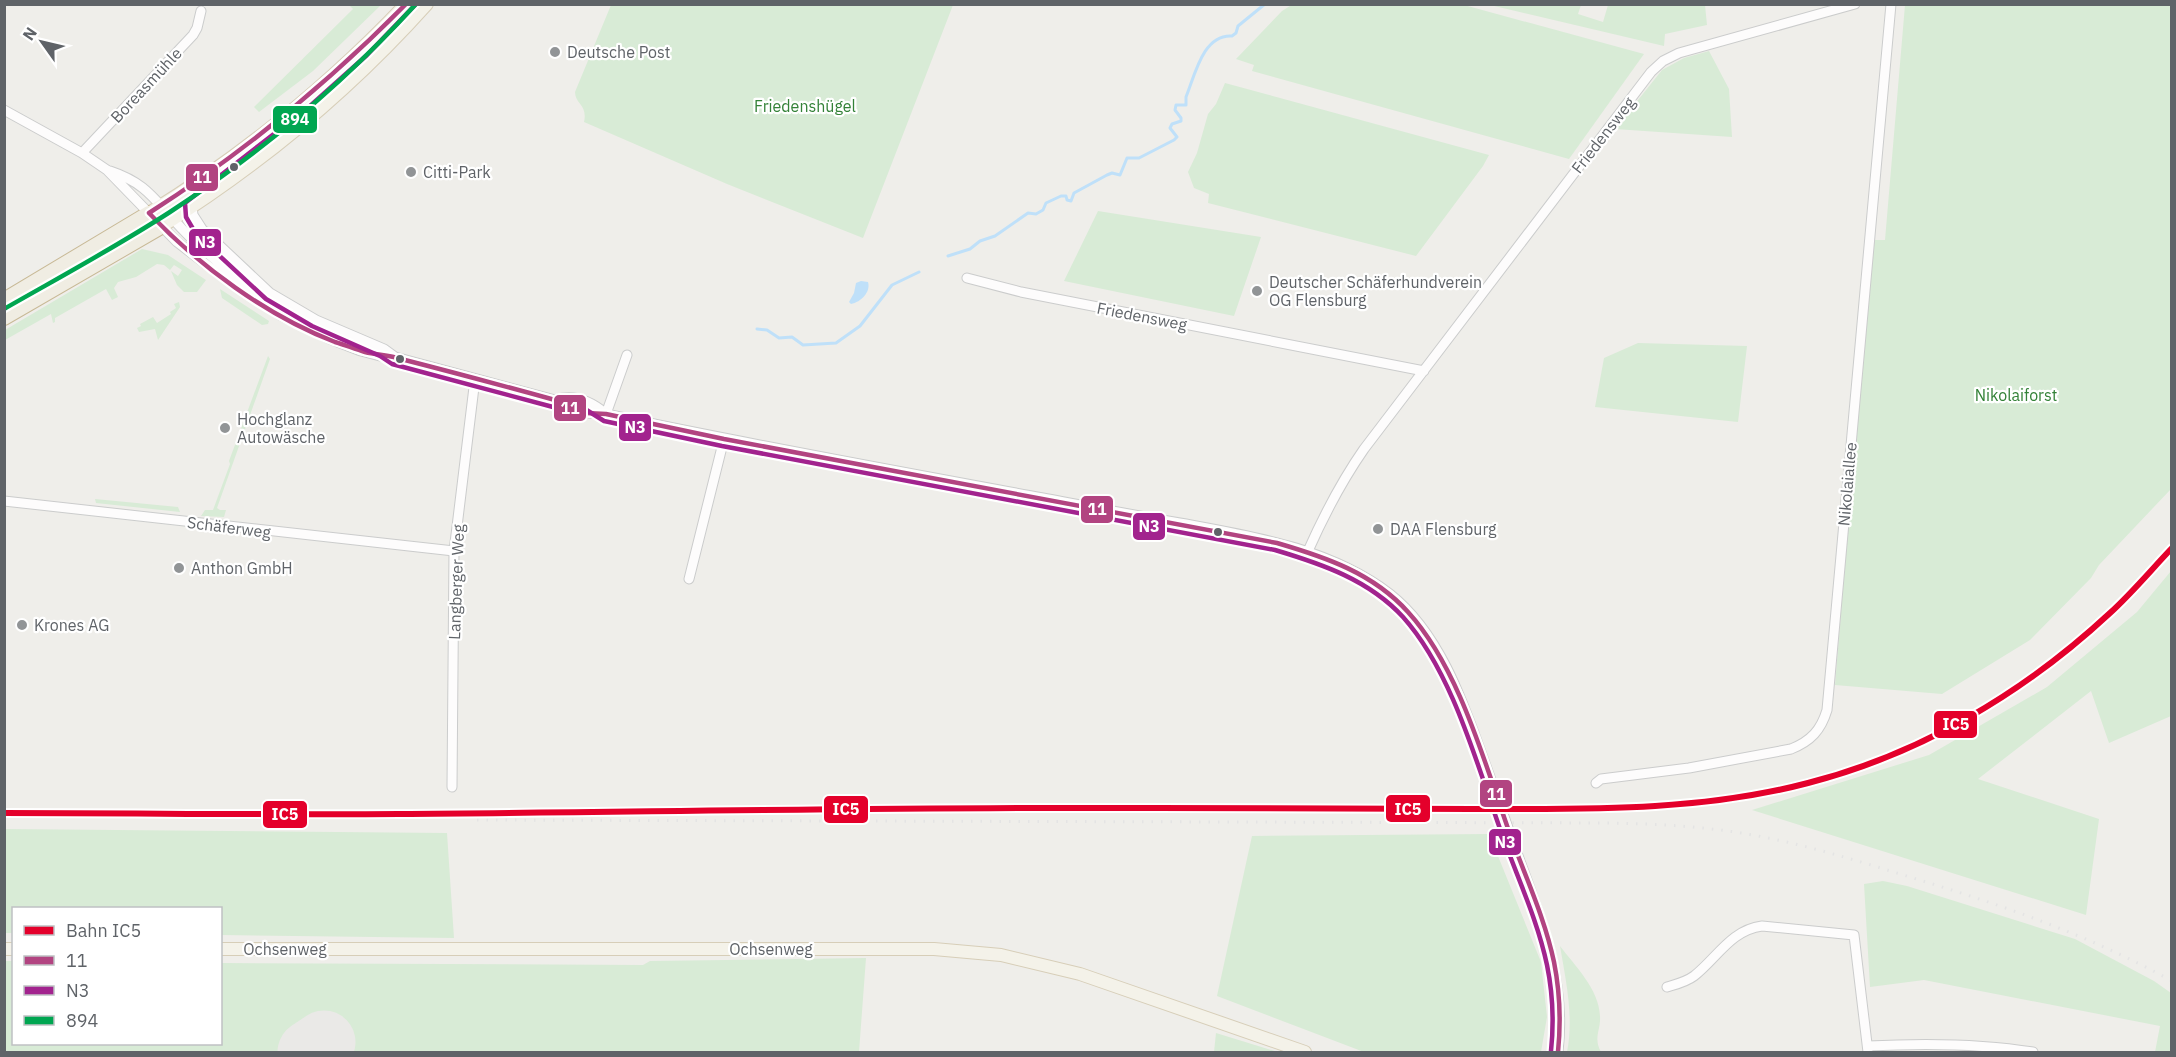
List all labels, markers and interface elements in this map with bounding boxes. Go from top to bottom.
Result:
north arrow [12,12,72,72]
text: N [18,23,41,44]
place label: Deutsche Post [567,42,670,62]
street label: Boreasmühle [106,43,186,127]
marker: Deutsche Post [548,45,562,59]
street label: Friedensweg [1567,92,1639,177]
park label: Friedenshügel [754,96,856,116]
line badge: 894 [272,105,318,134]
text: 894 [281,109,310,129]
unlabelled marker [228,161,240,173]
place label: Citti-Park [423,162,491,182]
line badge: 11 [185,163,219,192]
marker: Citti-Park [404,165,418,179]
text: 11 [192,167,212,187]
line badge: N3 [188,228,222,257]
text: N3 [194,232,216,252]
place label: Deutscher Schäferhundverein OG Flensburg [1269,272,1482,310]
marker: Deutscher Schäferhundverein OG Flensburg [1250,284,1264,298]
street label: Friedensweg [1095,297,1189,335]
unlabelled marker [394,353,406,365]
park label: Nikolaiforst [1975,385,2057,405]
line badge: 11 [553,394,587,422]
text: 11 [560,398,580,418]
place label: Hochglanz Autowäsche [237,409,325,447]
line badge: N3 [618,413,652,442]
text: N3 [624,417,646,437]
marker: Hochglanz Autowäsche [218,421,232,435]
street label: Nikolaiallee [1833,441,1861,527]
line badge: 11 [1080,495,1114,524]
text: 11 [1087,499,1107,519]
street label: Schäferweg [186,512,273,542]
line badge: N3 [1132,512,1166,541]
text: N3 [1138,516,1160,536]
place label: DAA Flensburg [1390,519,1497,539]
marker: DAA Flensburg [1371,522,1385,536]
street label: Langberger Weg [444,523,468,640]
unlabelled marker [1212,526,1224,538]
place label: Anthon GmbH [191,558,293,578]
marker: Anthon GmbH [172,561,186,575]
place label: Krones AG [34,615,109,635]
marker: Krones AG [15,618,29,632]
line badge: IC5 [1933,710,1978,739]
text: IC5 [1943,714,1970,734]
line badge: 11 [1479,779,1513,808]
text: 11 [1486,784,1506,804]
line badge: IC5 [1385,794,1431,823]
line badge: IC5 [823,795,869,824]
text: IC5 [833,799,860,819]
text: IC5 [1395,799,1422,819]
line badge: IC5 [262,800,308,829]
text: IC5 [272,804,299,824]
line badge: N3 [1488,828,1522,856]
text: N3 [1494,832,1516,852]
legend [12,907,222,1045]
text: Bahn IC5 [66,919,141,942]
street label: Ochsenweg [243,939,327,959]
street label: Ochsenweg [729,939,813,959]
text: 11 [66,949,88,972]
text: N3 [66,979,90,1002]
text: 894 [66,1009,99,1032]

